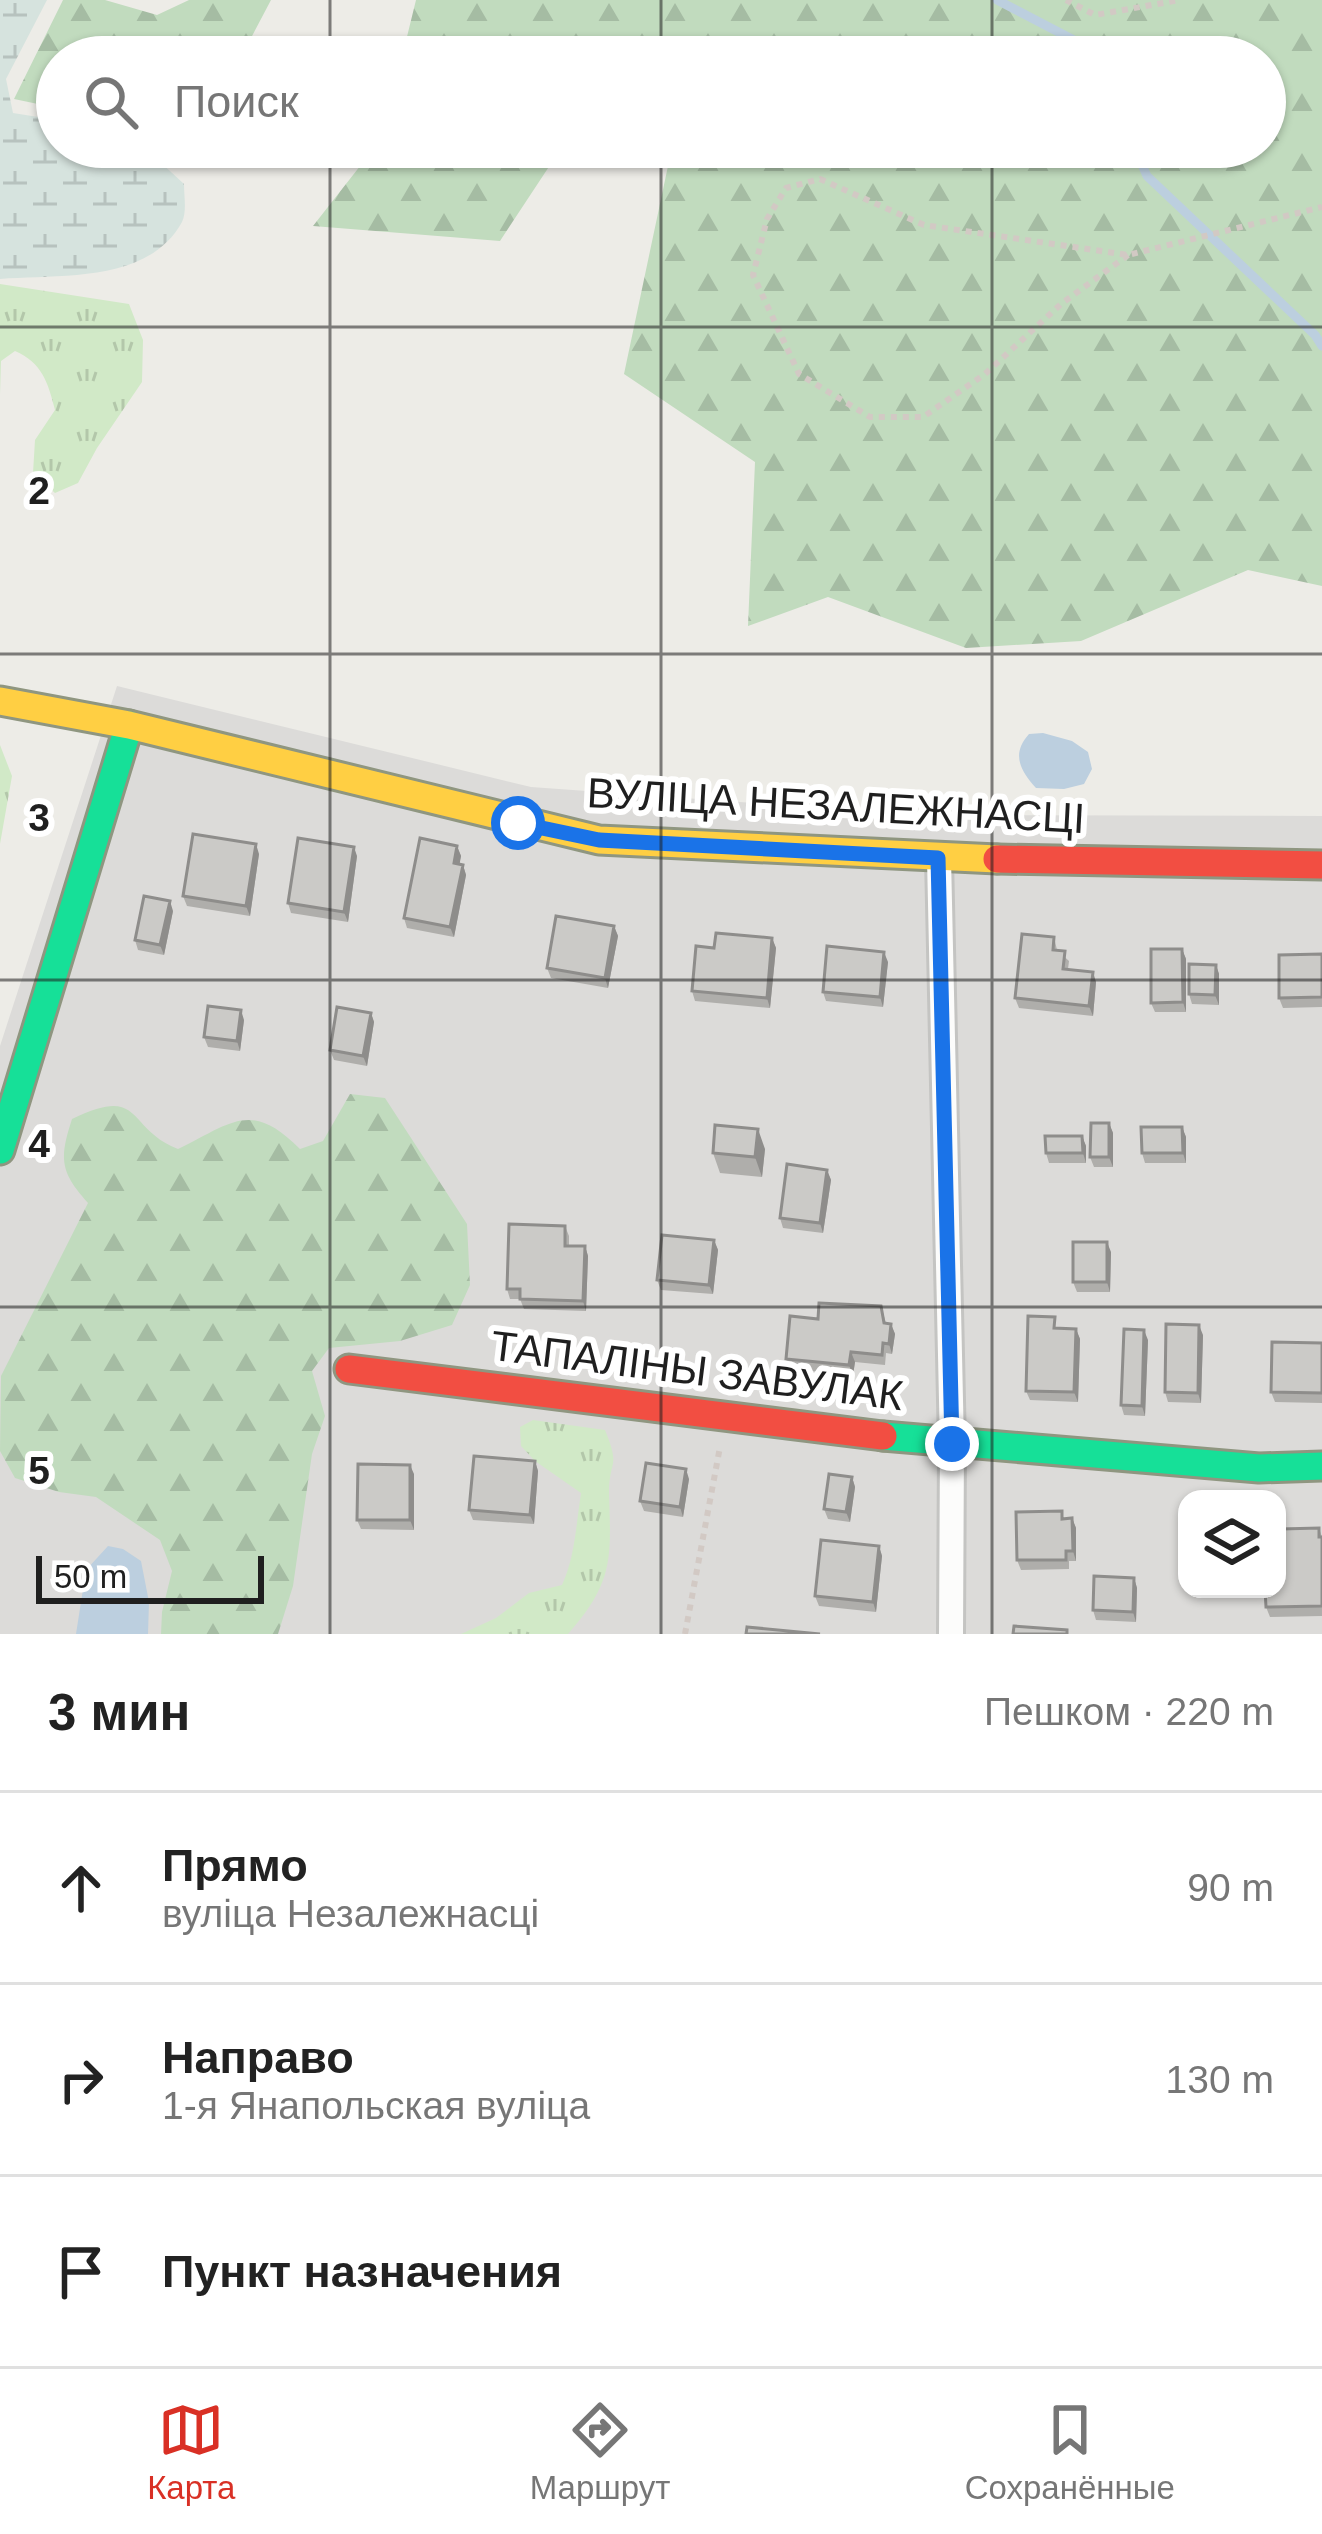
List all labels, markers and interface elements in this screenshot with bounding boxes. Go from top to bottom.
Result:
search box [36,36,1286,168]
icon: search [78,69,144,135]
text: Поиск [174,76,299,127]
text: 2 [28,469,50,512]
street label: ВУЛІЦА НЕЗАЛЕЖНАСЦІ [586,769,1086,842]
text: 3 [28,796,50,839]
route start [491,796,545,850]
text: 4 [28,1122,50,1165]
street label: ТАПАЛІНЫ ЗАВУЛАК [488,1322,906,1419]
route end [925,1417,979,1471]
text: 5 [28,1449,50,1492]
map controls [1178,1490,1286,1598]
button: layers [1178,1490,1286,1598]
scale bar [36,1550,264,1603]
text: 50 m [54,1558,127,1595]
text: 3 мин [48,1684,190,1741]
text: Пешком · 220 m [984,1690,1274,1733]
text: Прямо [162,1840,308,1891]
icon: ahead [48,1855,114,1921]
text: 90 m [1187,1866,1274,1909]
text: вуліца Незалежнасці [162,1892,539,1935]
text: Направо [162,2032,354,2083]
icon: right [48,2047,114,2113]
text: 130 m [1166,2058,1274,2101]
text: 1-я Янапольская вуліца [162,2084,590,2127]
icon: arrive [48,2239,114,2305]
text: Пункт назначения [162,2246,562,2297]
tab: Карта [147,2397,235,2507]
tab: Маршрут [530,2397,670,2507]
tab: Сохранённые [965,2397,1175,2507]

